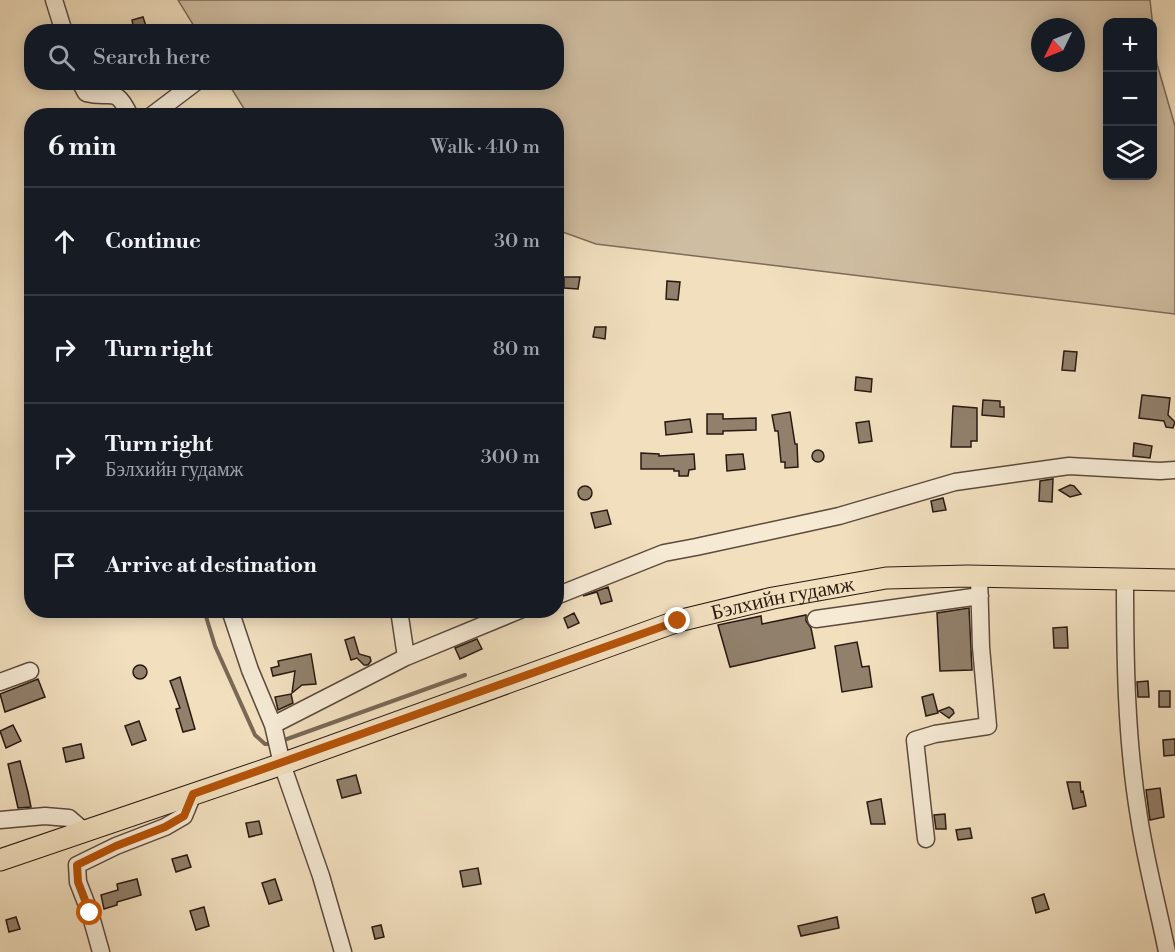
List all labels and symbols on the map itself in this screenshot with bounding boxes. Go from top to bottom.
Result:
north arrow [1031,18,1085,72]
street label: Бэлхийн гудамж [709,572,857,627]
route end [664,607,690,633]
route start [76,899,102,925]

